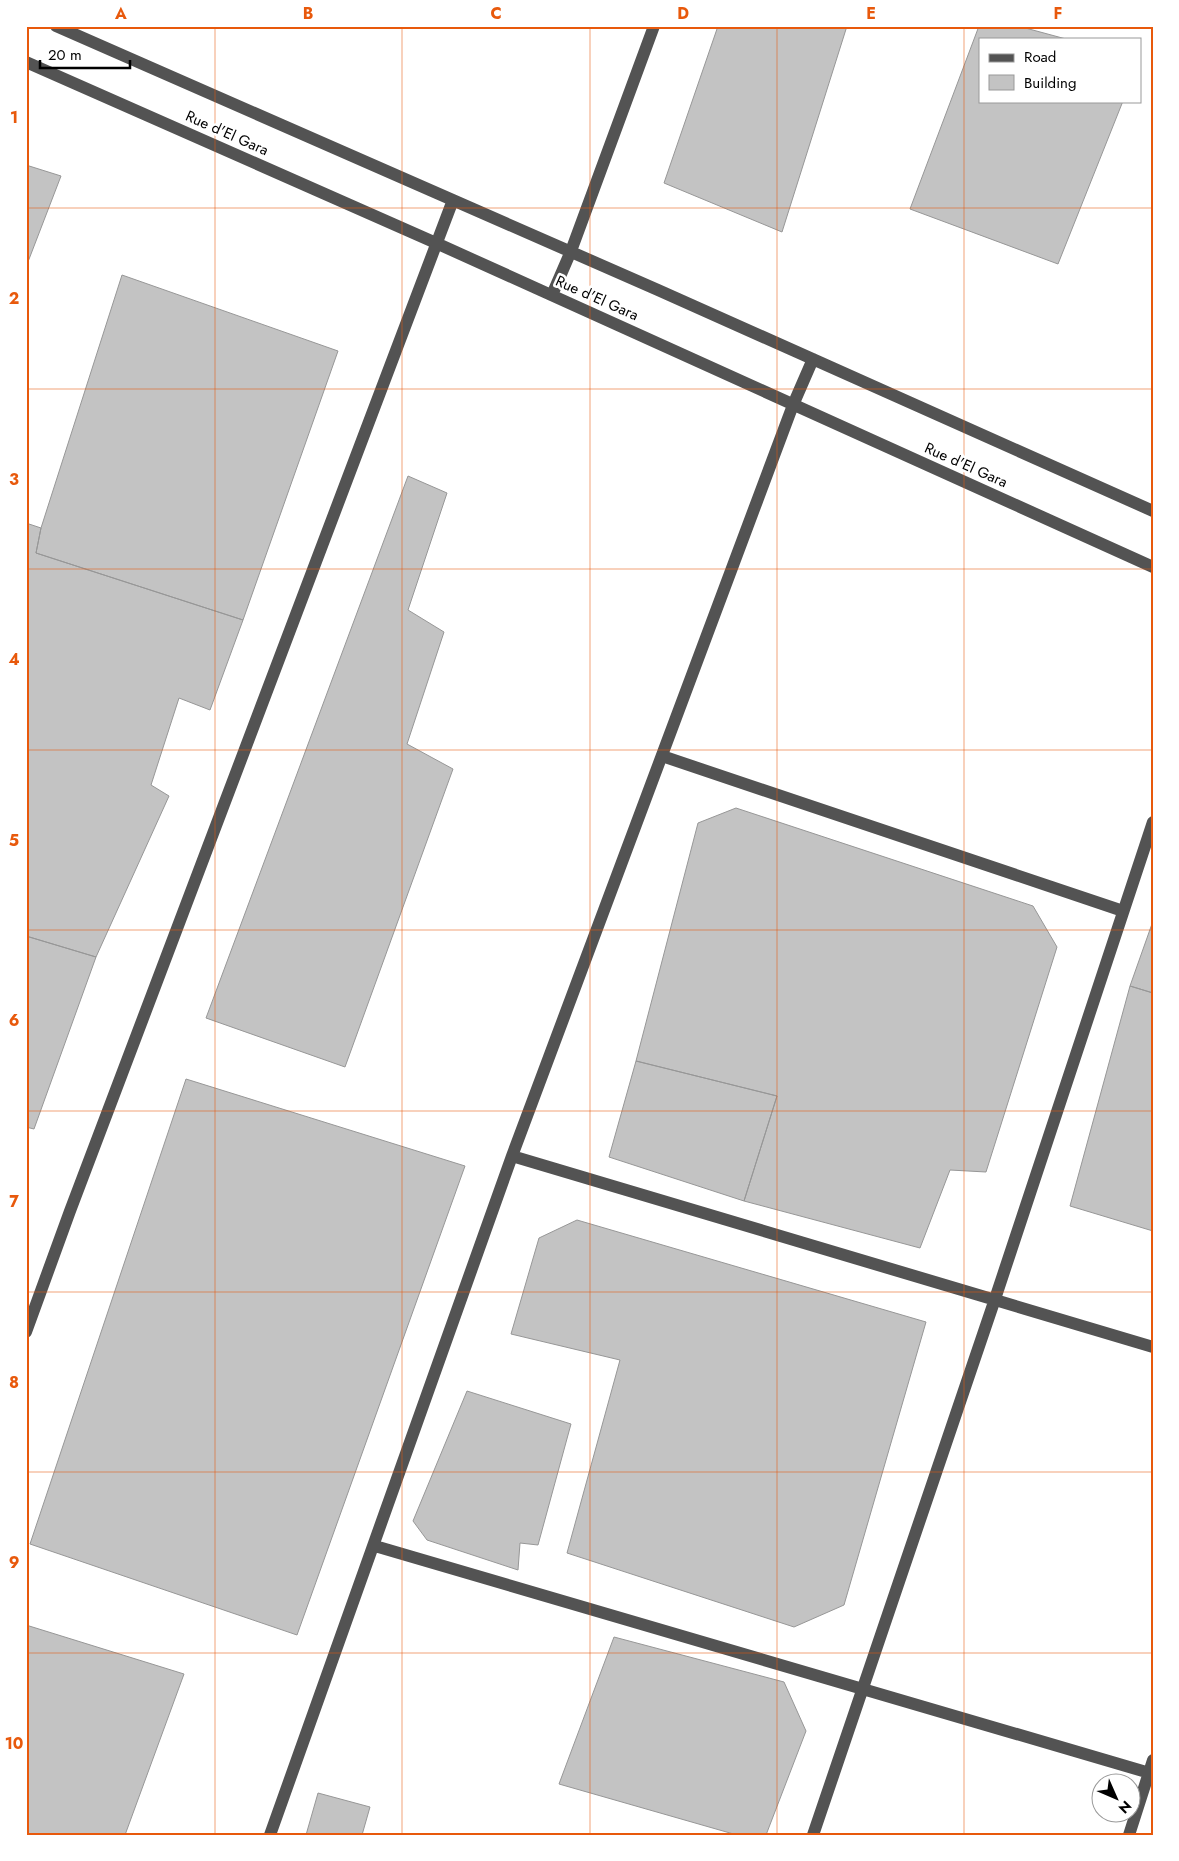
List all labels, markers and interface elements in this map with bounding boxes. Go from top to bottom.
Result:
text: A [114,2,127,25]
text: B [303,2,313,25]
text: C [490,2,502,25]
text: D [677,2,689,25]
text: E [866,2,876,25]
text: F [1054,2,1062,25]
scale bar [40,38,130,70]
legend [979,38,1142,102]
text: 20 m [48,44,82,66]
text: Road [1024,46,1056,68]
text: Building [1024,72,1076,94]
street label: Rue d'El Gara [182,105,272,161]
text: 1 [10,106,18,129]
street label: Rue d'El Gara [552,270,642,326]
text: 2 [9,287,19,310]
street label: Rue d'El Gara [921,437,1011,493]
text: 3 [9,468,19,491]
text: 4 [8,648,20,671]
text: 5 [9,829,19,852]
text: 6 [9,1009,19,1032]
text: 7 [9,1190,19,1213]
text: 8 [9,1371,19,1394]
text: 9 [9,1551,19,1574]
text: 10 [5,1732,23,1755]
north arrow [1092,1774,1142,1824]
text: N [1114,1796,1136,1818]

